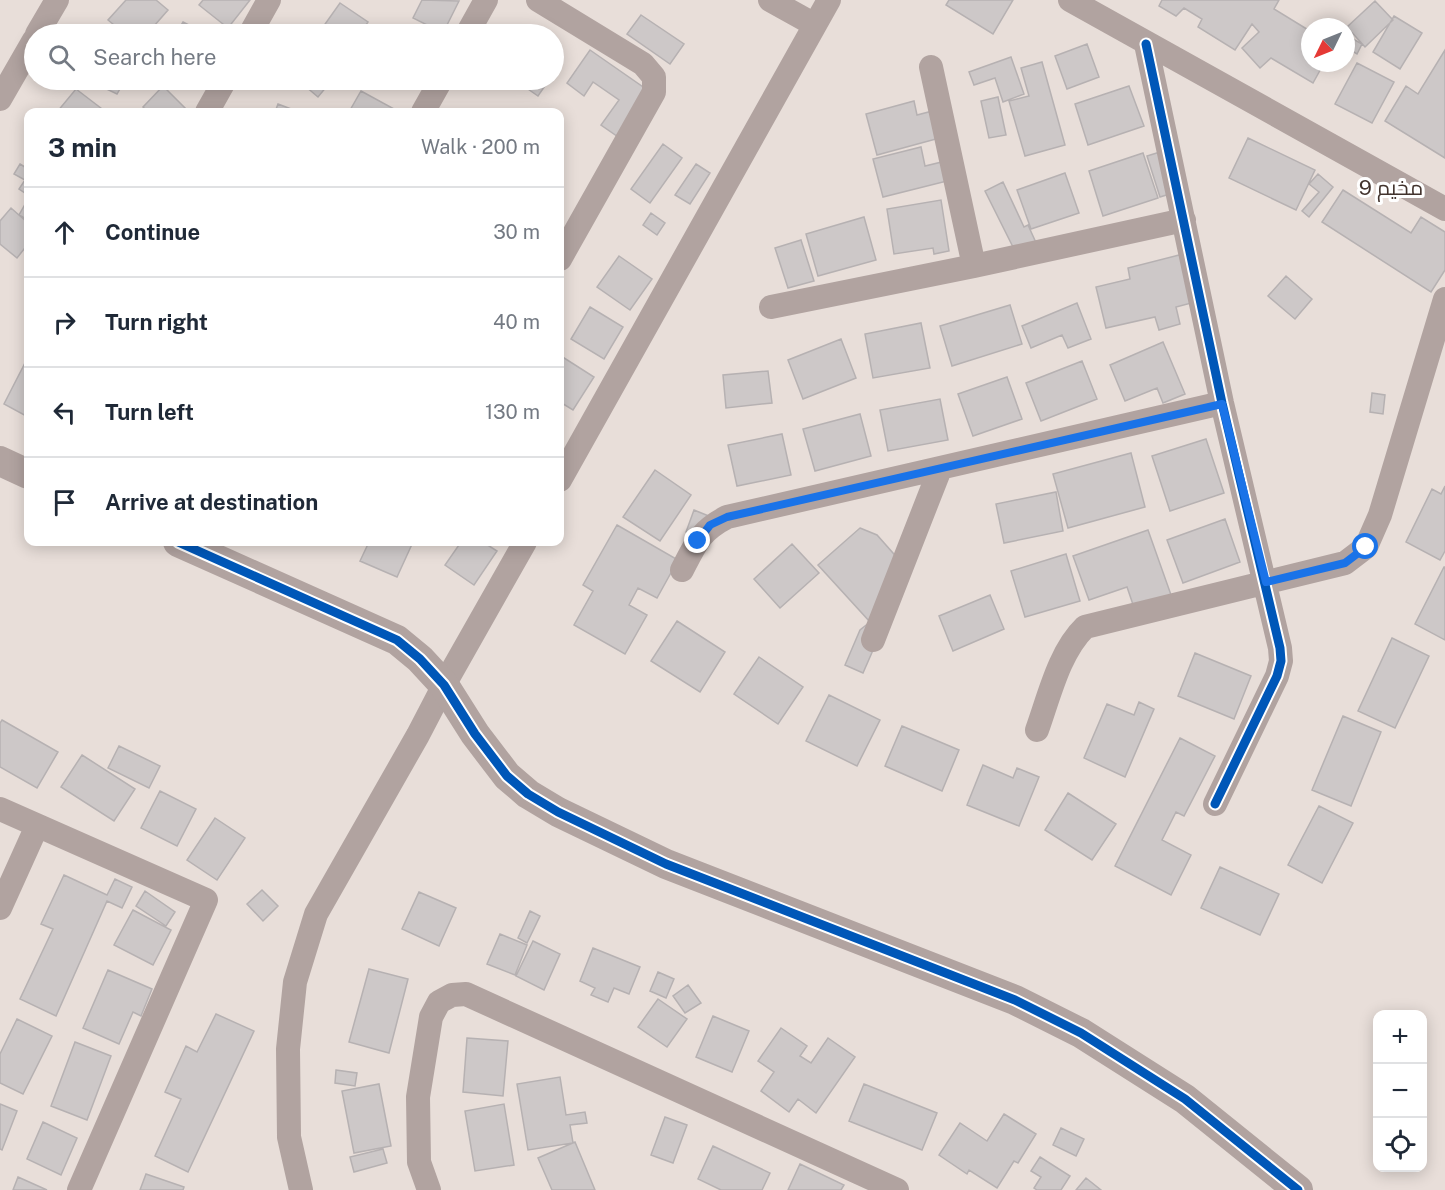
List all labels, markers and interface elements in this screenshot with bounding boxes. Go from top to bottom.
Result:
north arrow [1301,18,1355,72]
search box [24,24,564,90]
icon: search [45,41,78,74]
text: Search here [93,44,217,70]
text: 3 min [48,132,117,163]
text: Walk · 200 m [421,135,540,159]
district label: مخيم 9 [1359,175,1423,202]
icon: ahead [48,216,81,249]
text: Continue [105,219,200,245]
text: 30 m [493,220,540,244]
icon: right [48,306,81,339]
text: Turn right [105,309,208,335]
text: 40 m [493,310,540,334]
icon: left [48,396,81,429]
text: Turn left [105,399,194,425]
text: 130 m [485,400,540,424]
icon: arrive [48,486,81,519]
text: Arrive at destination [105,489,318,515]
route end [684,527,710,553]
route start [1352,533,1378,559]
map controls [1373,1010,1427,1172]
button: + [1373,1010,1427,1064]
button: − [1373,1064,1427,1118]
button: locate [1373,1118,1427,1172]

